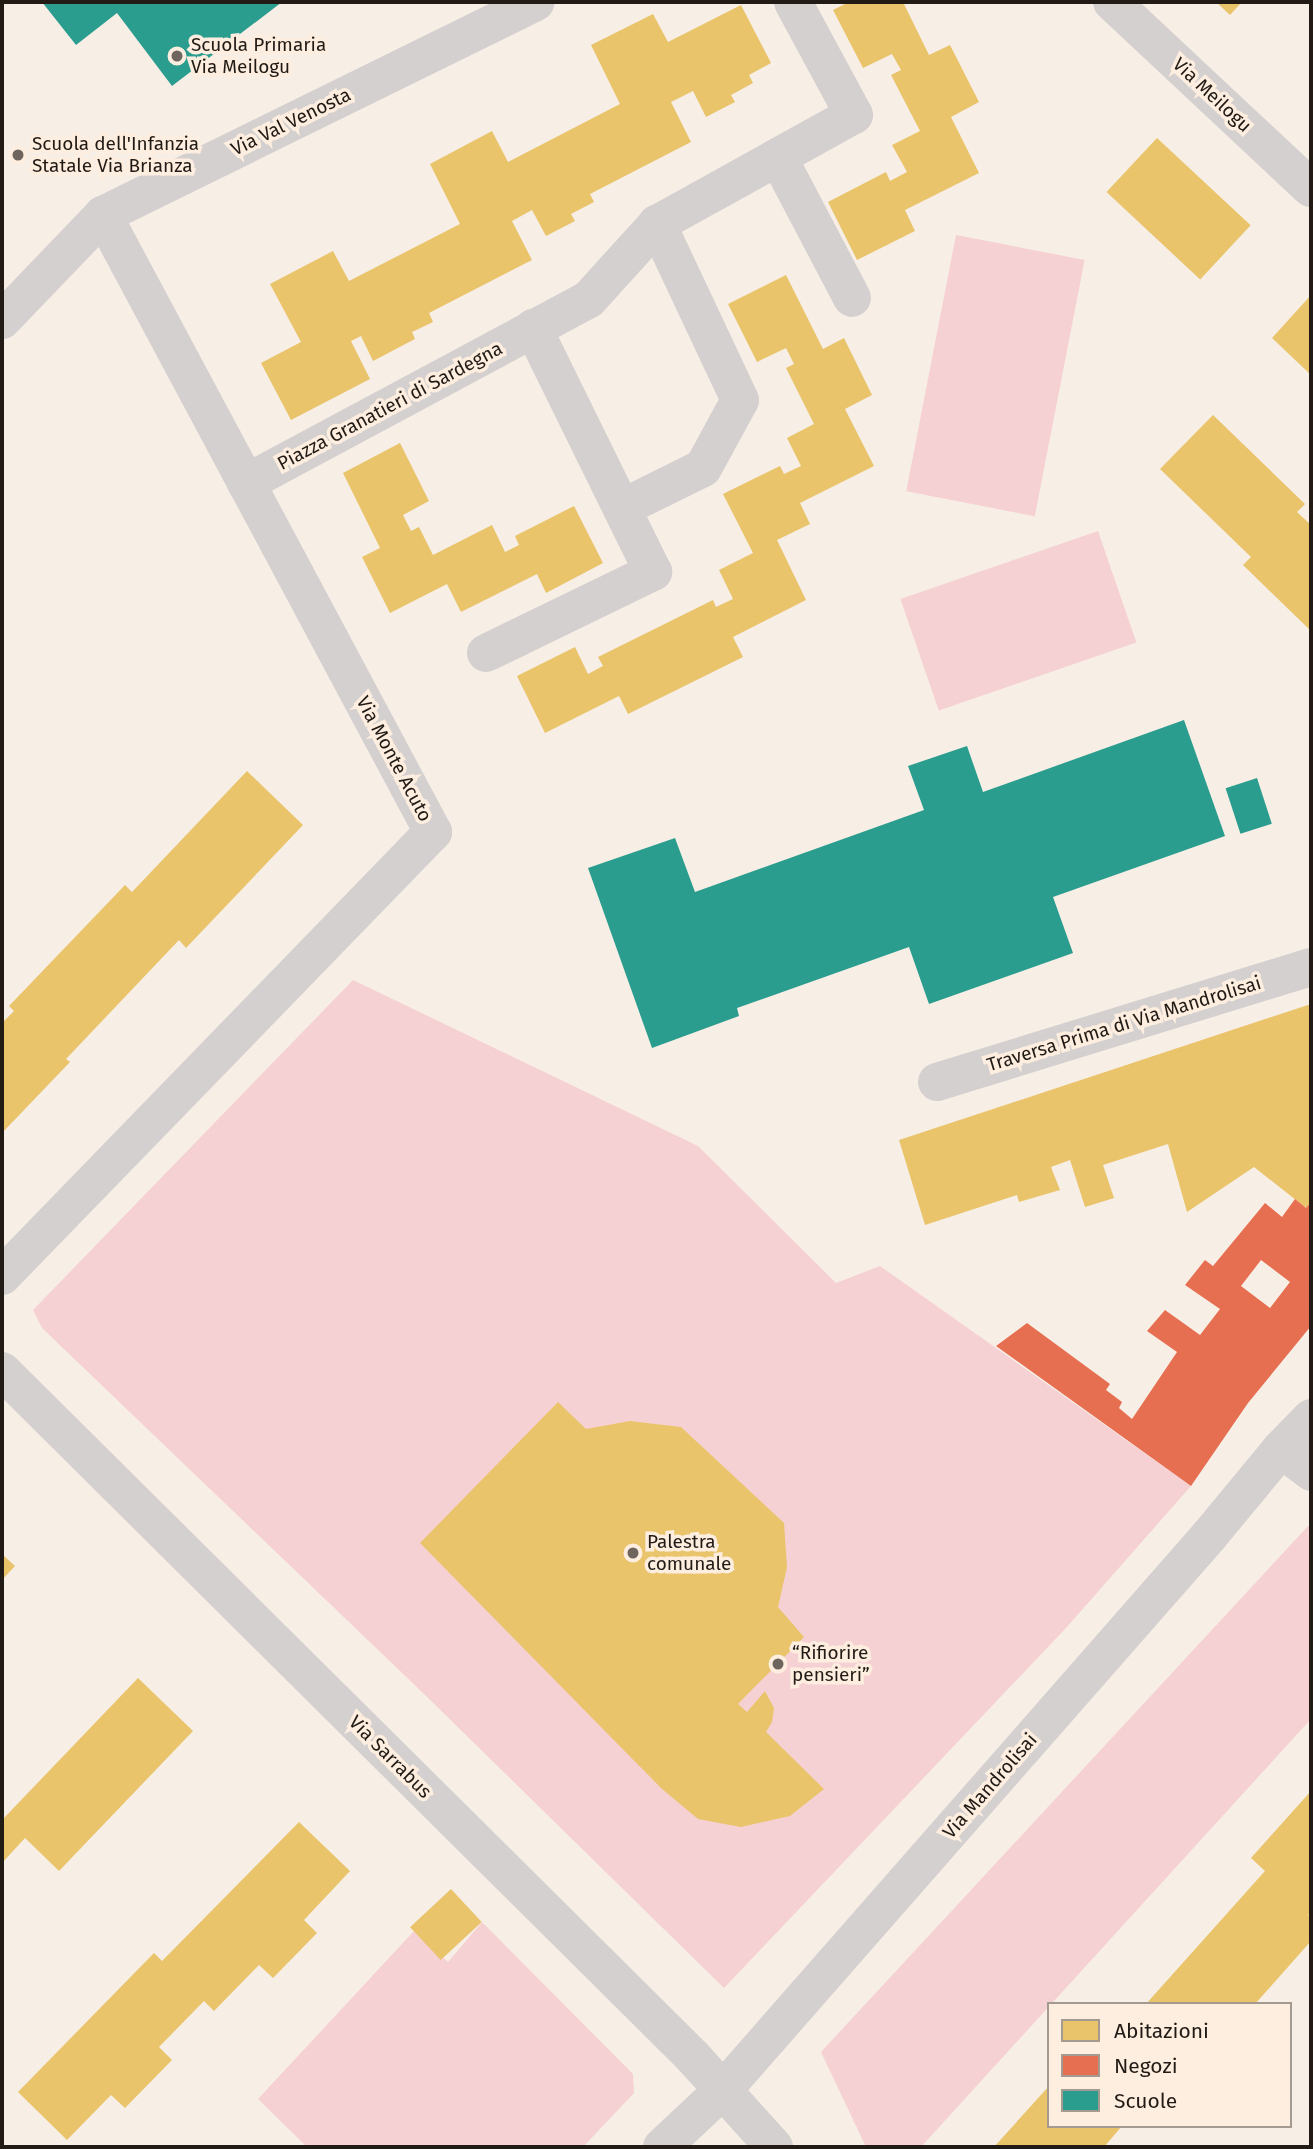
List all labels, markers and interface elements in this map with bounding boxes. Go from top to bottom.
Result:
place label: Scuola Primaria Via Meilogu [191,34,326,78]
marker: Scuola Primaria Via Meilogu [169,48,185,64]
street label: Via Meilogu [1168,53,1256,137]
street label: Via Val Venosta [227,83,355,161]
place label: Scuola dell'Infanzia Statale Via Brianza [32,133,199,177]
marker: Scuola dell'Infanzia Statale Via Brianza [10,147,26,163]
street label: Piazza Granatieri di Sardegna [274,337,506,475]
street label: Via Monte Acuto [351,692,437,826]
street label: Traversa Prima di Via Mandrolisai [984,971,1264,1077]
place label: Palestra comunale [647,1531,731,1575]
marker: Palestra comunale [625,1545,641,1561]
place label: “Rifiorire pensieri” [792,1642,870,1686]
marker: “Rifiorire pensieri” [770,1656,786,1672]
street label: Via Sarrabus [344,1711,436,1803]
street label: Via Mandrolisai [938,1729,1042,1843]
legend [1047,2002,1292,2128]
text: Abitazioni [1114,2018,1209,2044]
text: Negozi [1114,2053,1178,2079]
text: Scuole [1114,2088,1177,2114]

